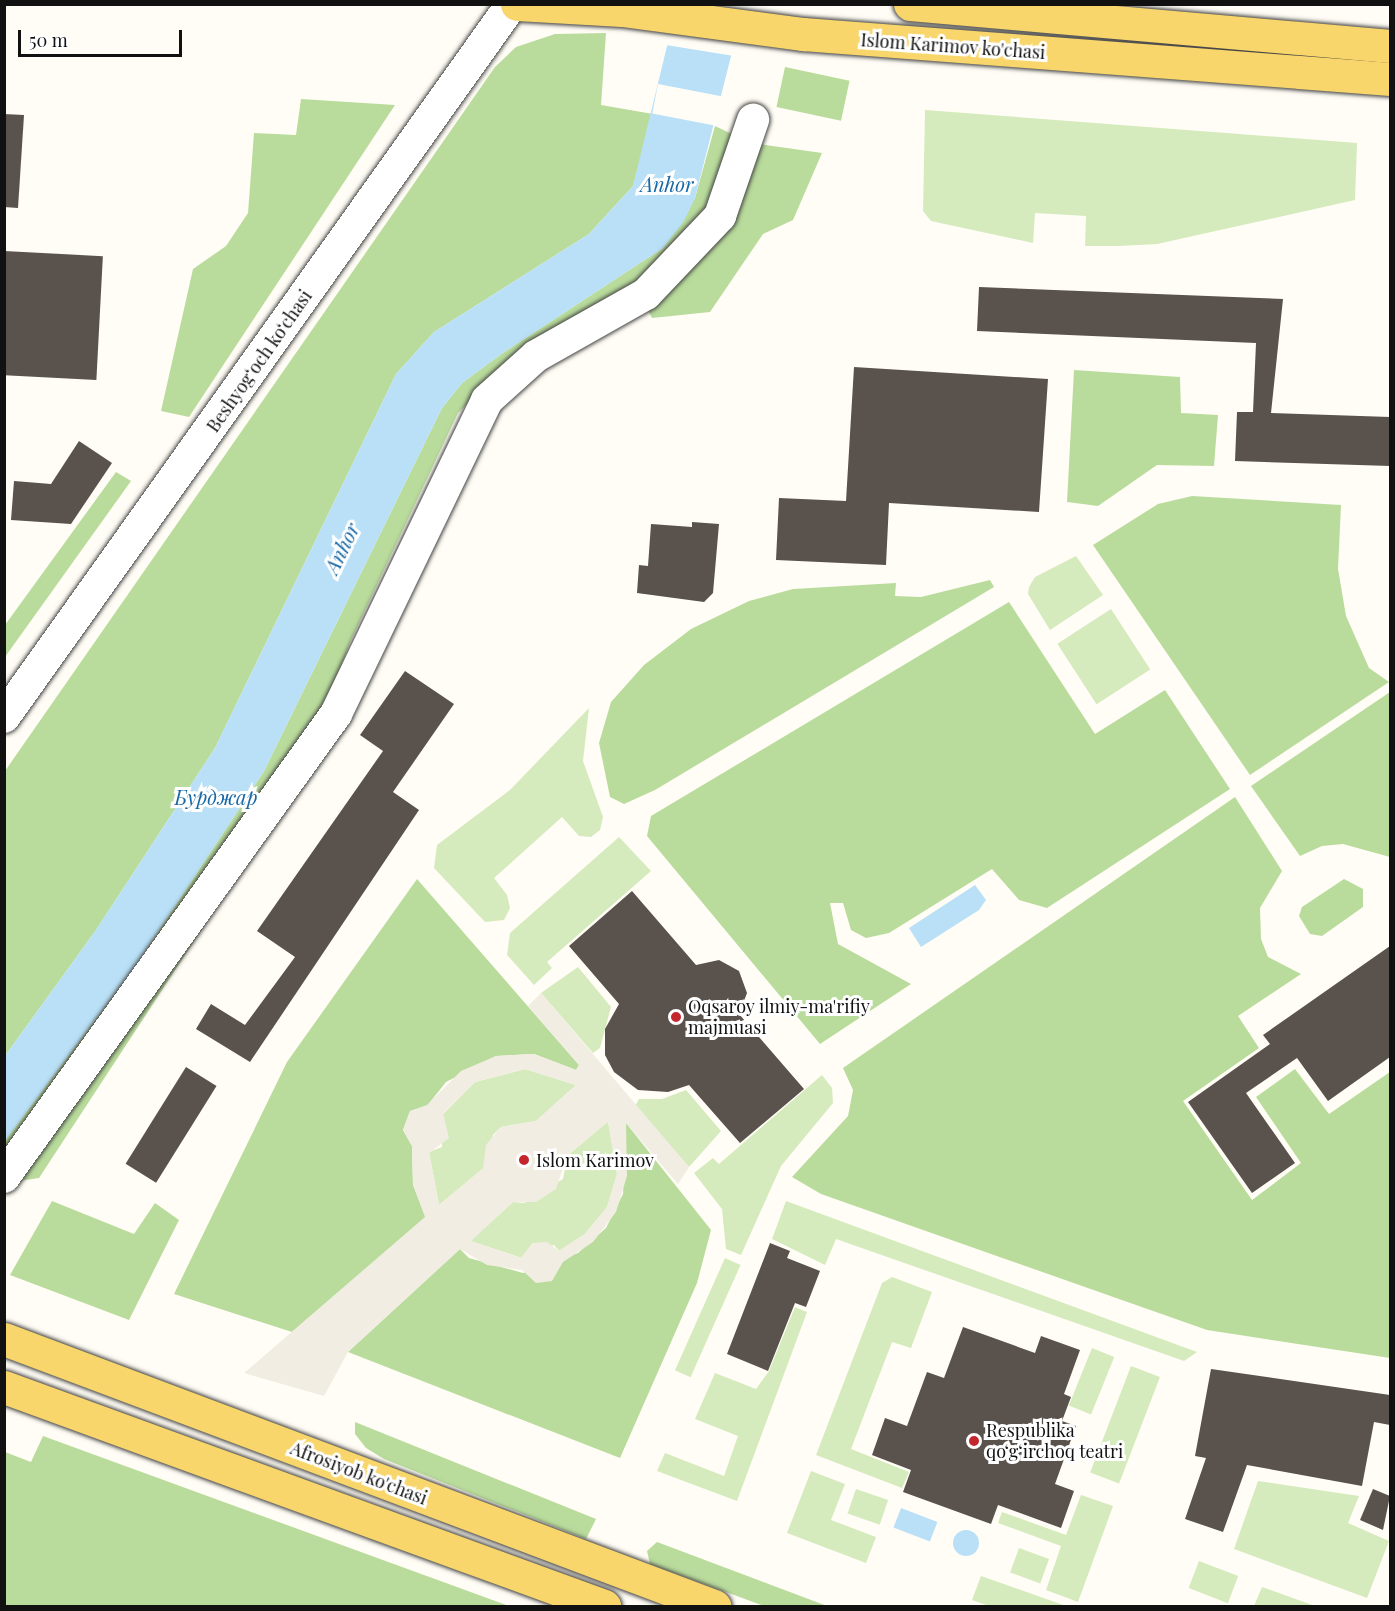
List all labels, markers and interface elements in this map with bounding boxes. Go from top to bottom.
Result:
scale bar [21,18,184,56]
text: 50 m [29,28,68,52]
street label: Islom Karimov ko'chasi [859,29,1047,63]
water label: Anhor [640,171,694,195]
street label: Beshyogʻoch koʻchasi [202,286,316,436]
water label: Anhor [319,519,363,577]
water label: Бурджар [174,784,258,808]
place label: Oqsaroy ilmiy-ma'rifiy majmuasi [688,996,870,1038]
marker: Oqsaroy ilmiy-ma'rifiy majmuasi [669,1010,683,1024]
place label: Islom Karimov [536,1149,654,1171]
marker: Islom Karimov [517,1153,531,1167]
place label: Respublika qo‘g‘irchoq teatri [986,1420,1123,1462]
marker: Respublika qo‘g‘irchoq teatri [967,1434,981,1448]
street label: Afrosiyob ko'chasi [287,1437,431,1509]

